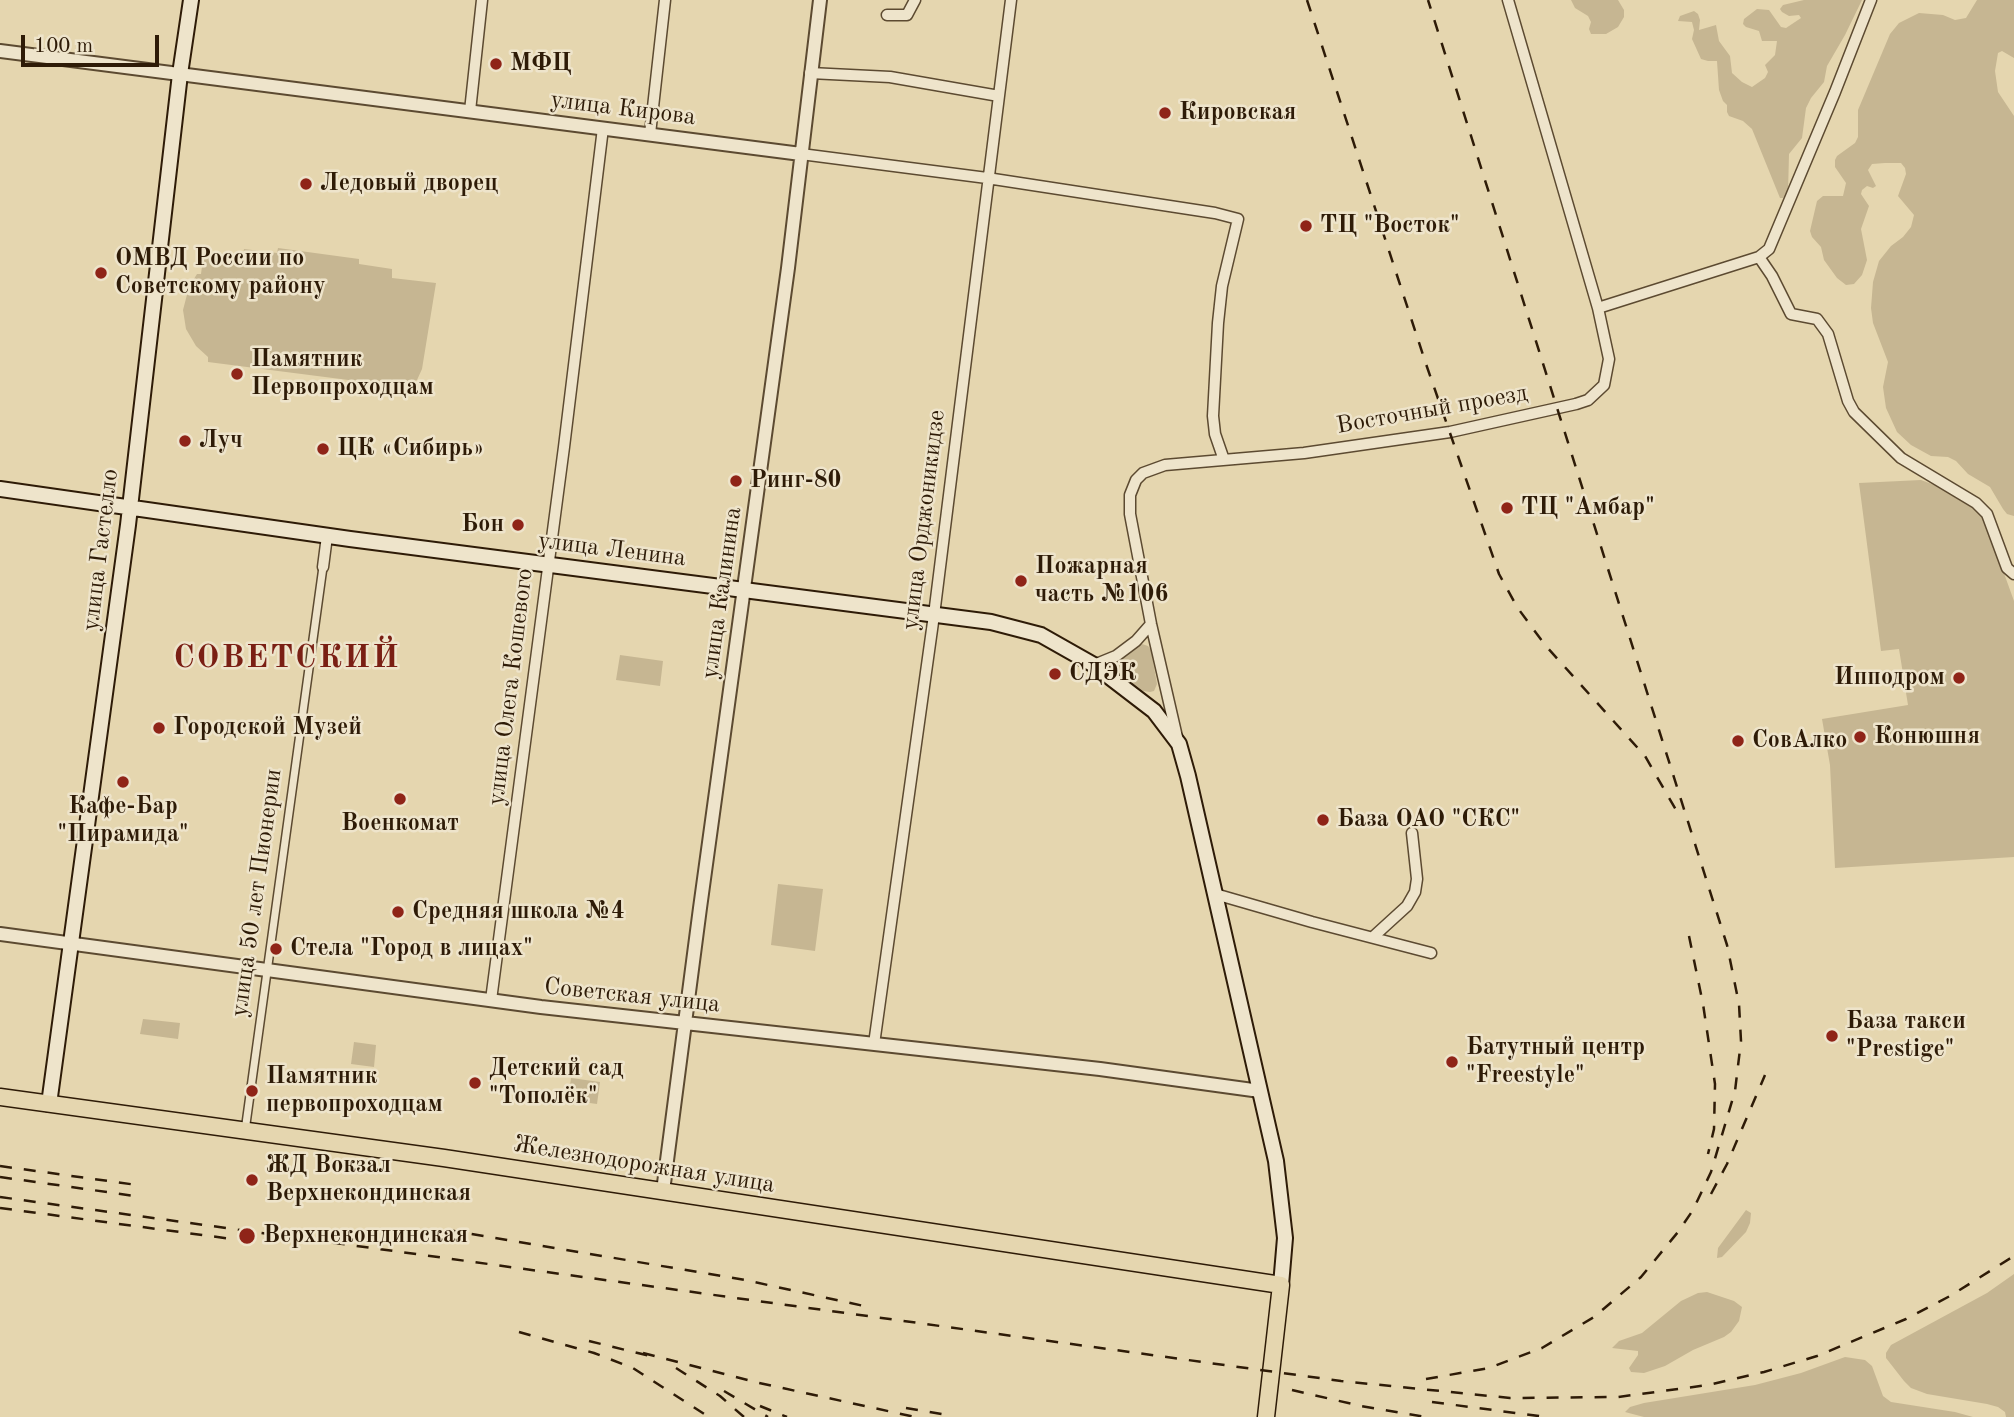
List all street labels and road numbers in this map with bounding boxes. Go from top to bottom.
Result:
street label: улица Кирова [549,86,697,132]
street label: Восточный проезд [1334,379,1530,441]
street label: улица Орджоникидзе [896,408,952,632]
street label: улица Гастелло [77,467,125,633]
street label: улица Калинина [696,505,748,681]
street label: улица Ленина [536,527,688,573]
street label: улица Олега Кошевого [482,567,540,807]
street label: улица 50 лет Пионерии [225,767,289,1019]
street label: Советская улица [543,972,721,1020]
street label: Железнодорожная улица [511,1130,777,1200]

